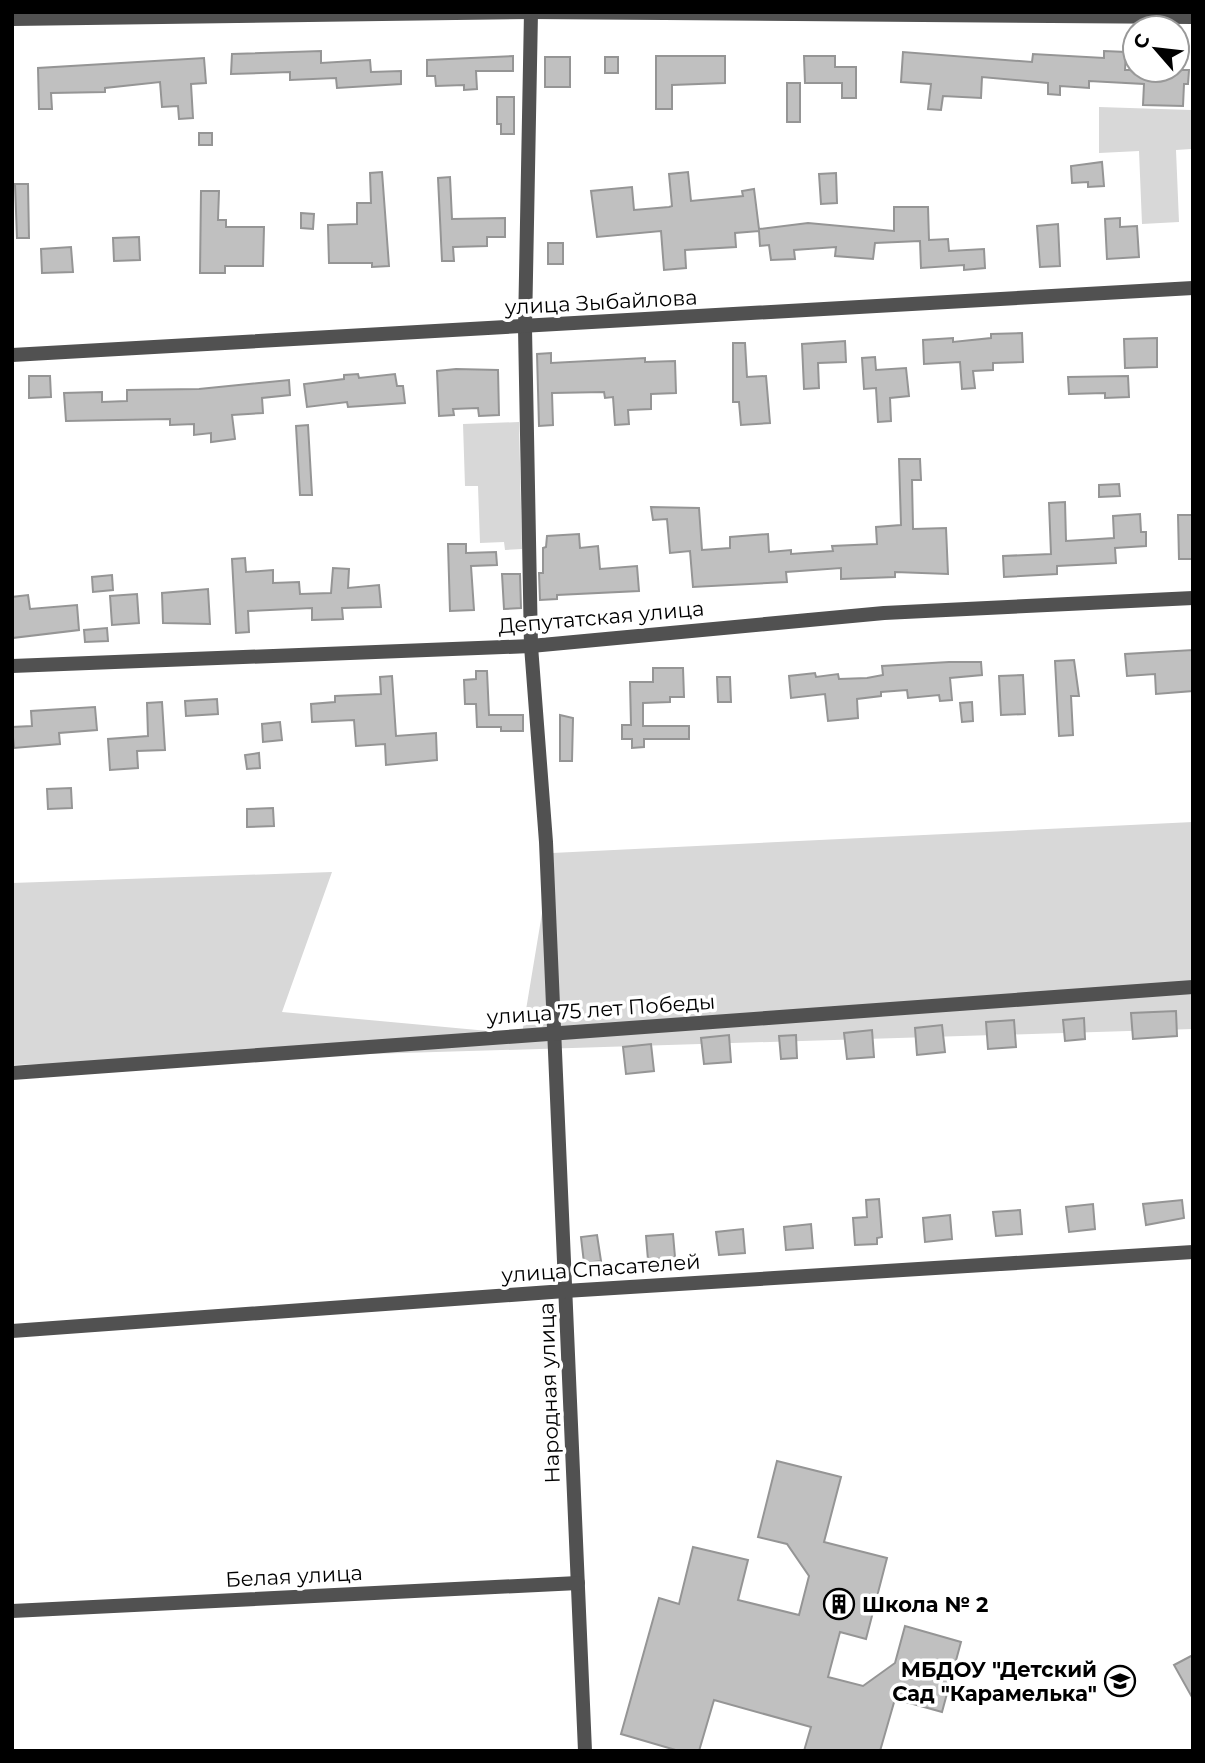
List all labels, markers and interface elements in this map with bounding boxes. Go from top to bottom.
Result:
north arrow [1121,14,1191,84]
text: С [1128,30,1155,53]
street label: улица Зыбайлова [503,284,698,320]
street label: Депутатская улица [497,596,705,638]
street label: улица 75 лет Победы [485,989,716,1030]
street label: улица Спасателей [500,1249,701,1287]
street label: Народная улица [533,1302,565,1484]
street label: Белая улица [225,1560,363,1592]
building icon: Школа № 2 [822,1587,856,1621]
place label: Школа № 2 [862,1592,988,1617]
place label: МБДОУ "Детский Сад "Карамелька" [892,1657,1097,1706]
school or university icon: МБДОУ "Детский Сад "Карамелька" [1103,1664,1137,1698]

